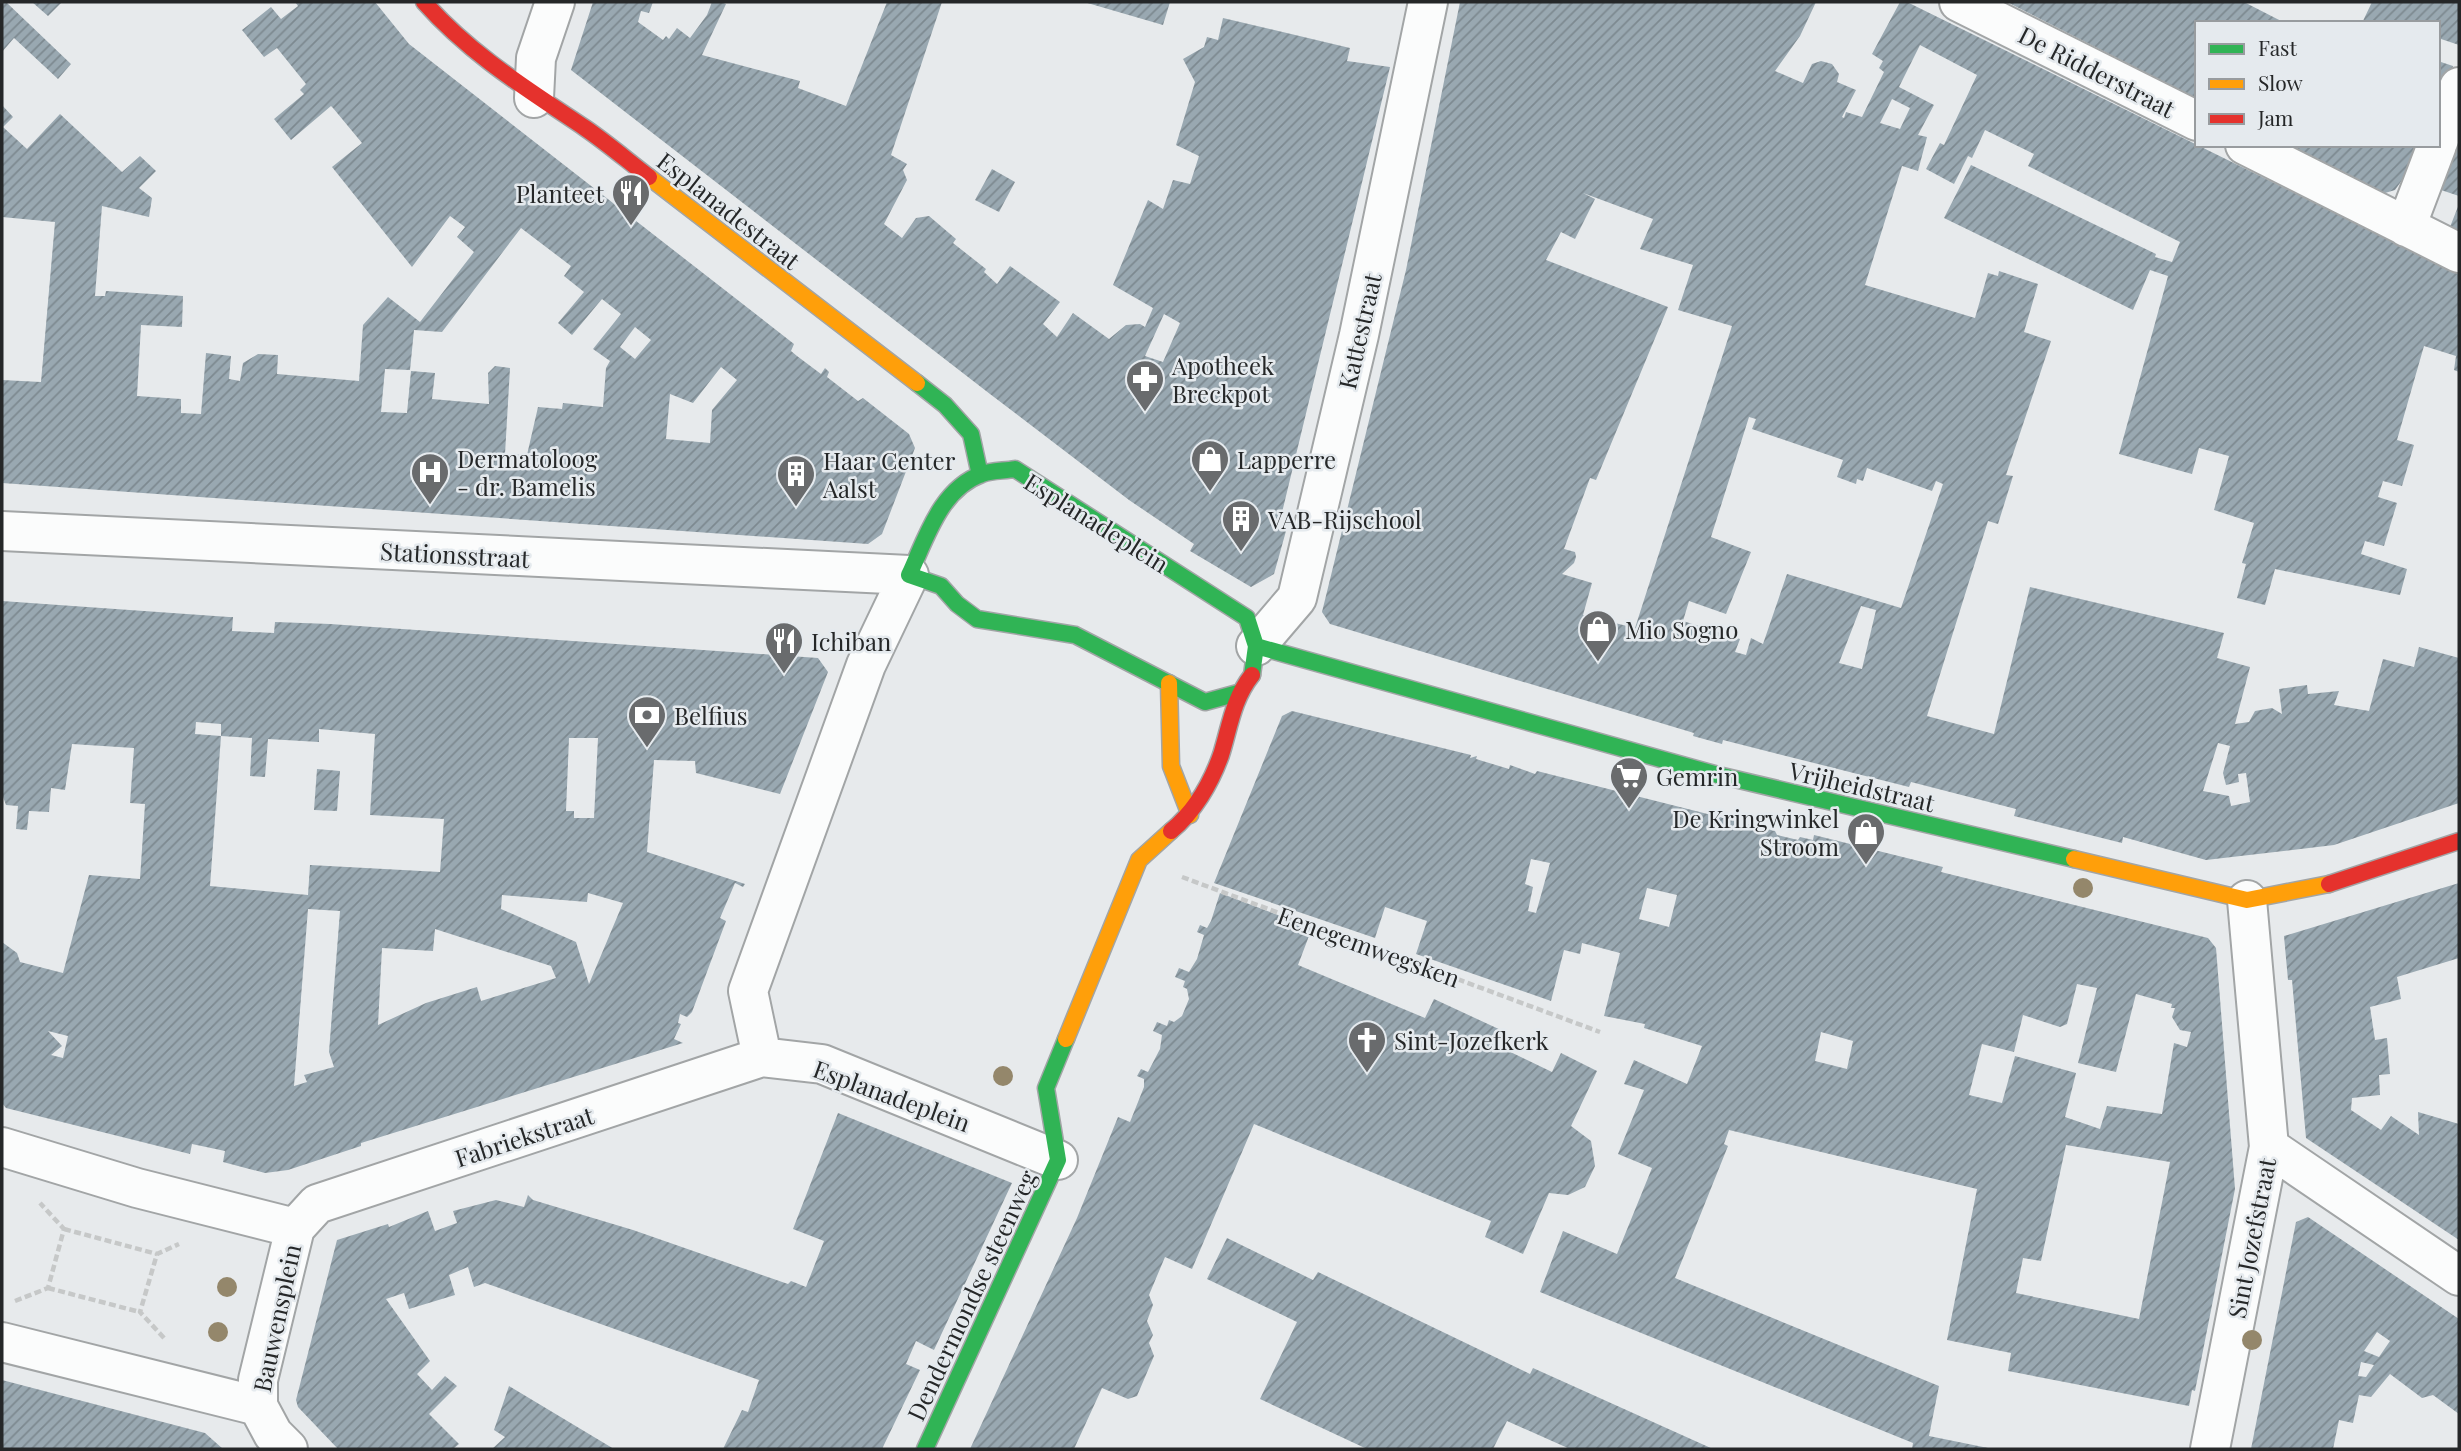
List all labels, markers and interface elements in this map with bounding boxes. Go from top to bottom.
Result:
street label: De Ridderstraat [2014,18,2181,124]
legend [2195,21,2440,147]
text: Fast [2258,33,2297,61]
text: Slow [2258,68,2303,96]
text: Jam [2257,103,2294,131]
street label: Esplanadestraat [651,144,807,276]
restaurant icon: Planteet [610,172,652,227]
place label: Planteet [516,177,605,209]
street label: Kattestraat [1330,269,1388,392]
place label: Apotheek Breckpot [1171,349,1275,409]
pharmacy icon: Apotheek Breckpot [1124,358,1166,413]
shop icon: Lapperre [1189,438,1231,493]
place label: Dermatoloog - dr. Bamelis [457,442,598,502]
place label: Lapperre [1237,443,1336,475]
place label: Haar Center Aalst [822,444,956,504]
hospital icon: Dermatoloog - dr. Bamelis [409,451,451,506]
building icon: Haar Center Aalst [775,453,817,508]
street label: Esplanadeplein [1019,465,1175,579]
building icon: VAB-Rijschool [1220,498,1262,553]
place label: VAB-Rijschool [1267,503,1422,535]
street label: Stationsstraat [380,534,531,574]
shop icon: Mio Sogno [1577,608,1619,663]
place label: Mio Sogno [1625,613,1738,645]
restaurant icon: Ichiban [763,620,805,675]
place label: Ichiban [811,625,891,657]
bank icon: Belfius [626,694,668,749]
place label: Belfius [674,699,748,731]
street label: Vrijheidstraat [1785,754,1938,818]
supermarket icon: Gemrin [1608,755,1650,810]
place label: Gemrin [1656,760,1738,792]
place label: De Kringwinkel Stroom [1672,802,1839,862]
shop icon: De Kringwinkel Stroom [1845,811,1887,866]
street label: Eenegemwegsken [1274,898,1464,994]
church icon: Sint-Jozefkerk [1346,1019,1388,1074]
place label: Sint-Jozefkerk [1394,1024,1549,1056]
street label: Esplanadeplein [809,1052,975,1138]
street label: Fabriekstraat [451,1098,598,1173]
street label: Sint Jozefstraat [2220,1155,2282,1321]
street label: Dendermondse steenweg [899,1164,1043,1425]
street label: Bauwensplein [245,1241,307,1395]

